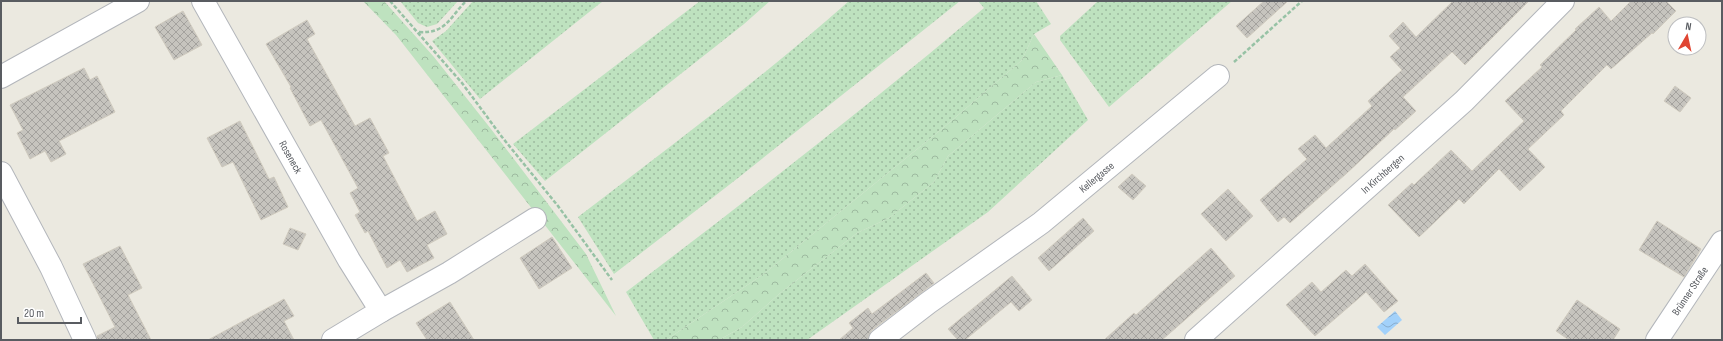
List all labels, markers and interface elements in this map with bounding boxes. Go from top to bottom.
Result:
north arrow [1667,16,1707,56]
text: N [1685,20,1693,34]
street label: Roseneck [276,138,306,176]
street label: In Kirchbergen [1358,151,1407,196]
street label: Kellergasse [1076,159,1116,195]
street label: Brünner Straße [1669,264,1710,318]
scale bar [18,299,81,325]
text: 20 m [24,306,44,321]

